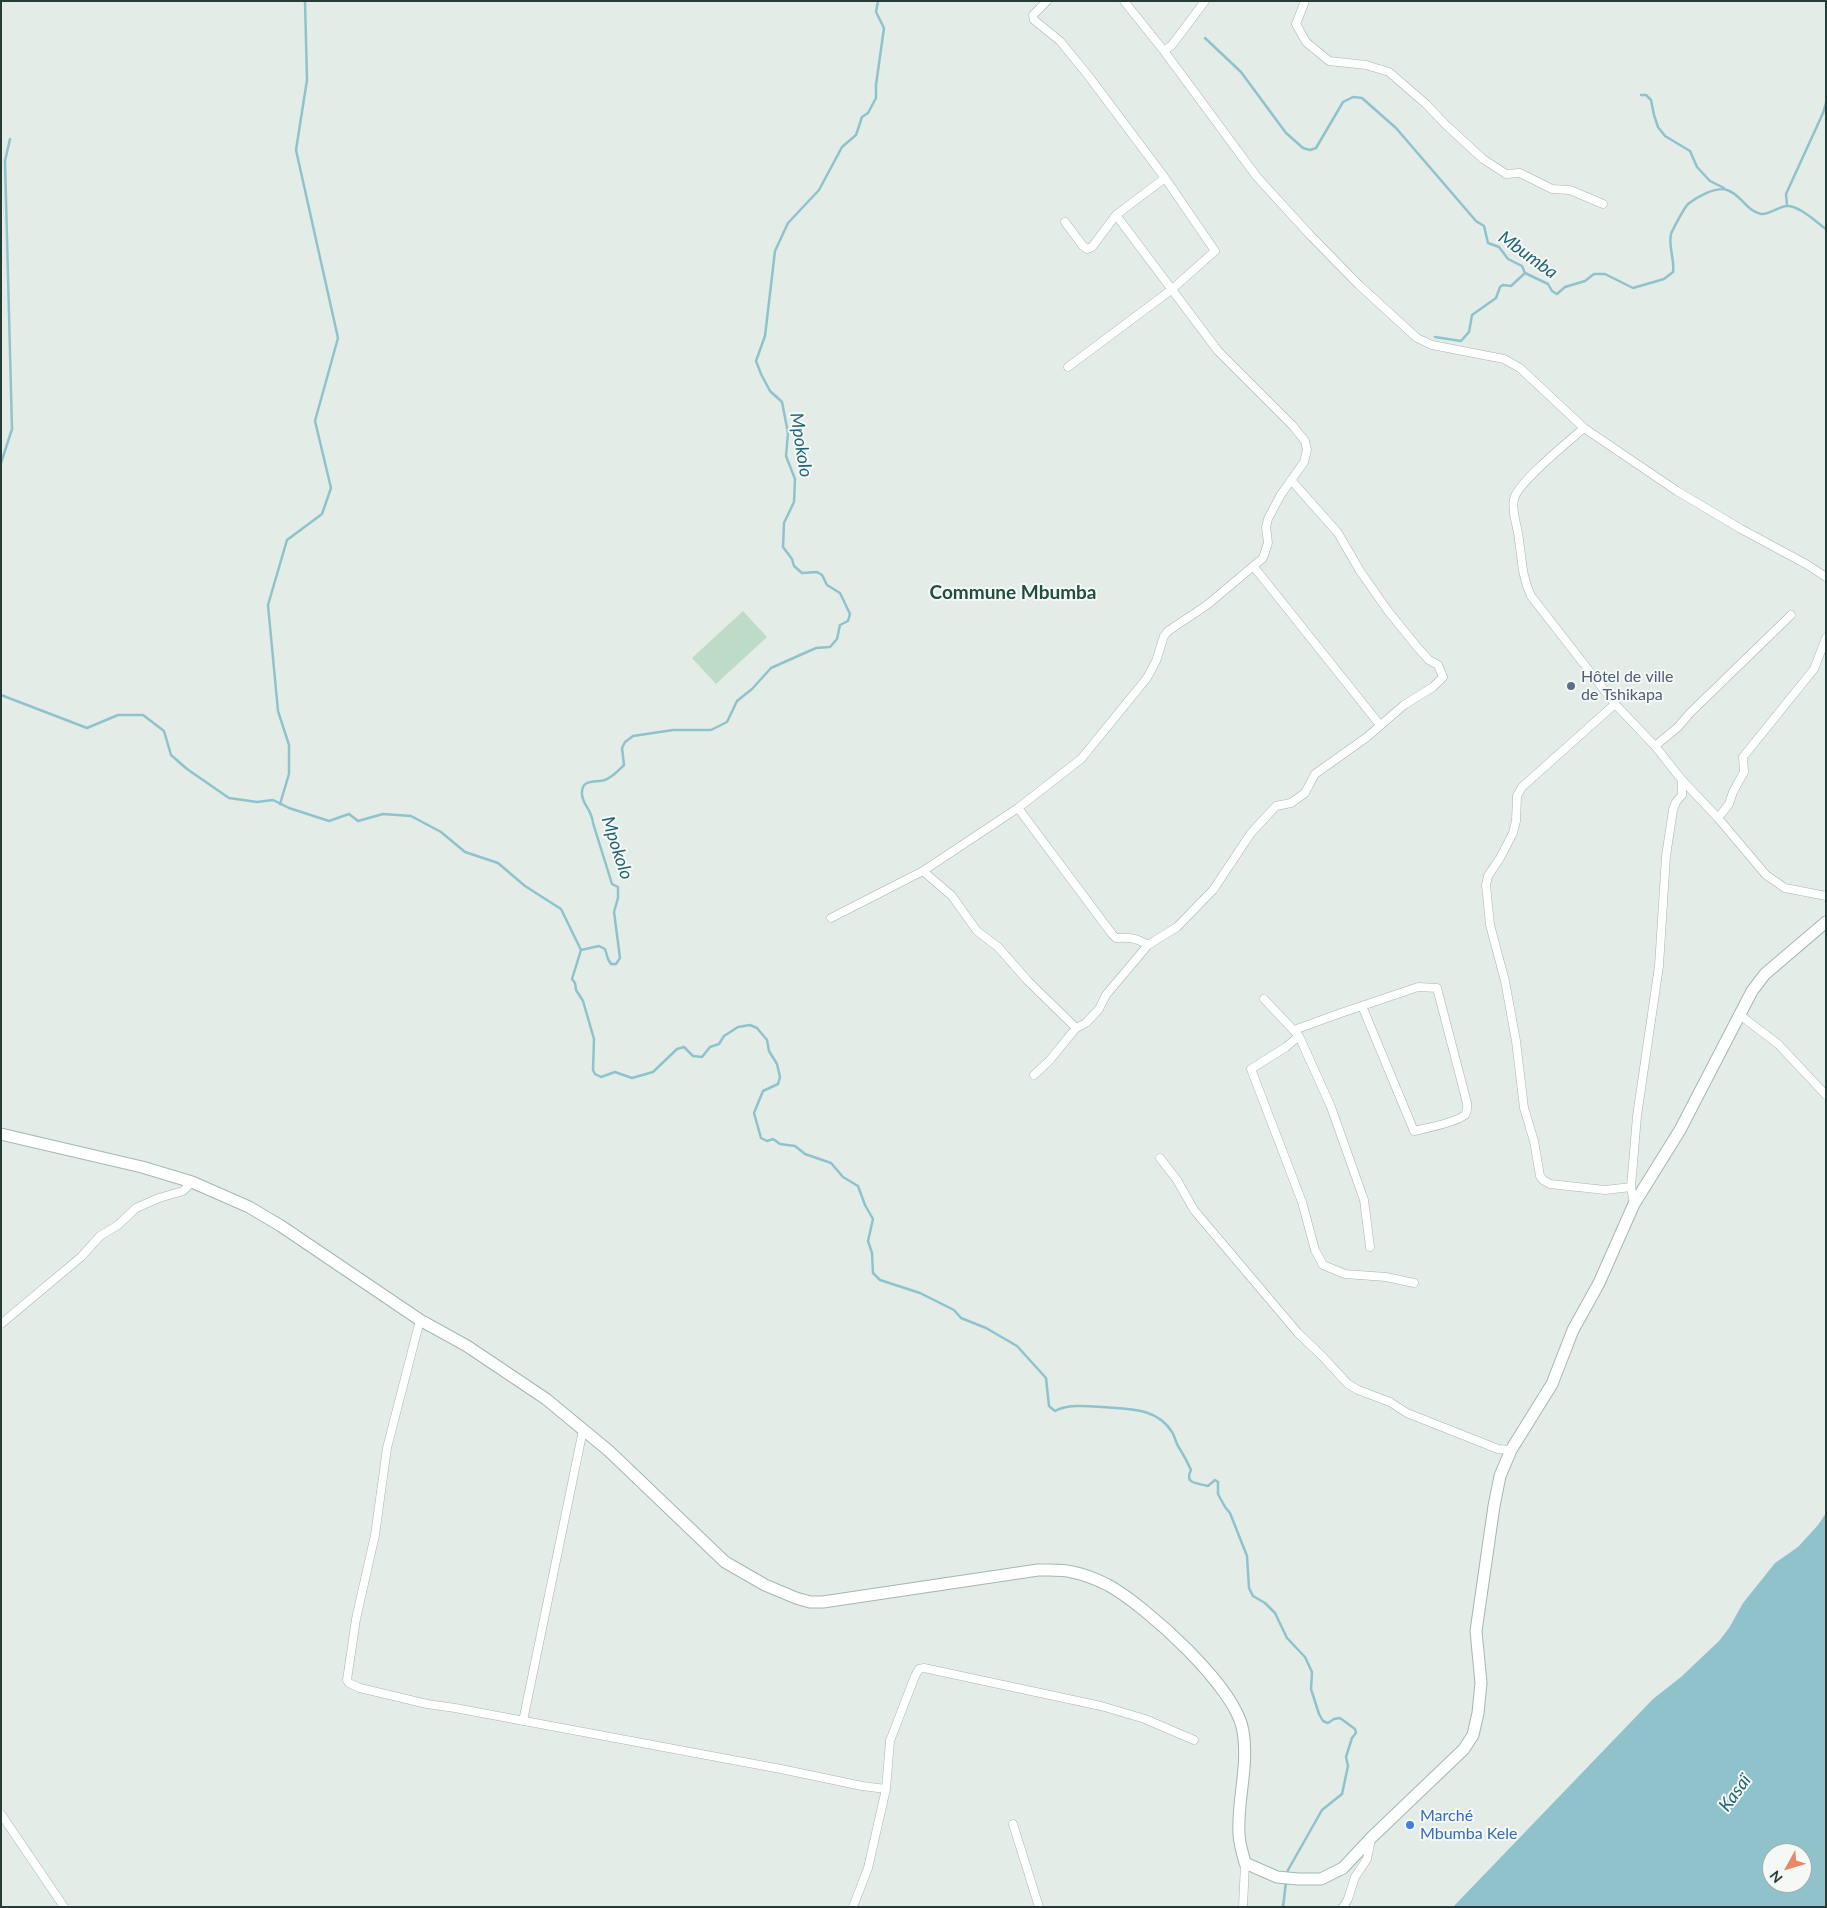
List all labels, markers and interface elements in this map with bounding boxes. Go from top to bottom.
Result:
water label: Mbumba [1494,226,1562,284]
water label: Mpokolo [785,411,817,479]
district label: Commune Mbumba [930,582,1096,604]
place label: Hôtel de ville de Tshikapa [1581,667,1674,705]
marker: Hôtel de ville de Tshikapa [1565,680,1577,692]
water label: Mpokolo [597,814,637,882]
water label: Kasaï [1714,1770,1756,1816]
place label: Marché Mbumba Kele [1420,1806,1517,1844]
marker: Marché Mbumba Kele [1404,1819,1416,1831]
north arrow [1762,1843,1812,1893]
text: N [1766,1868,1786,1887]

